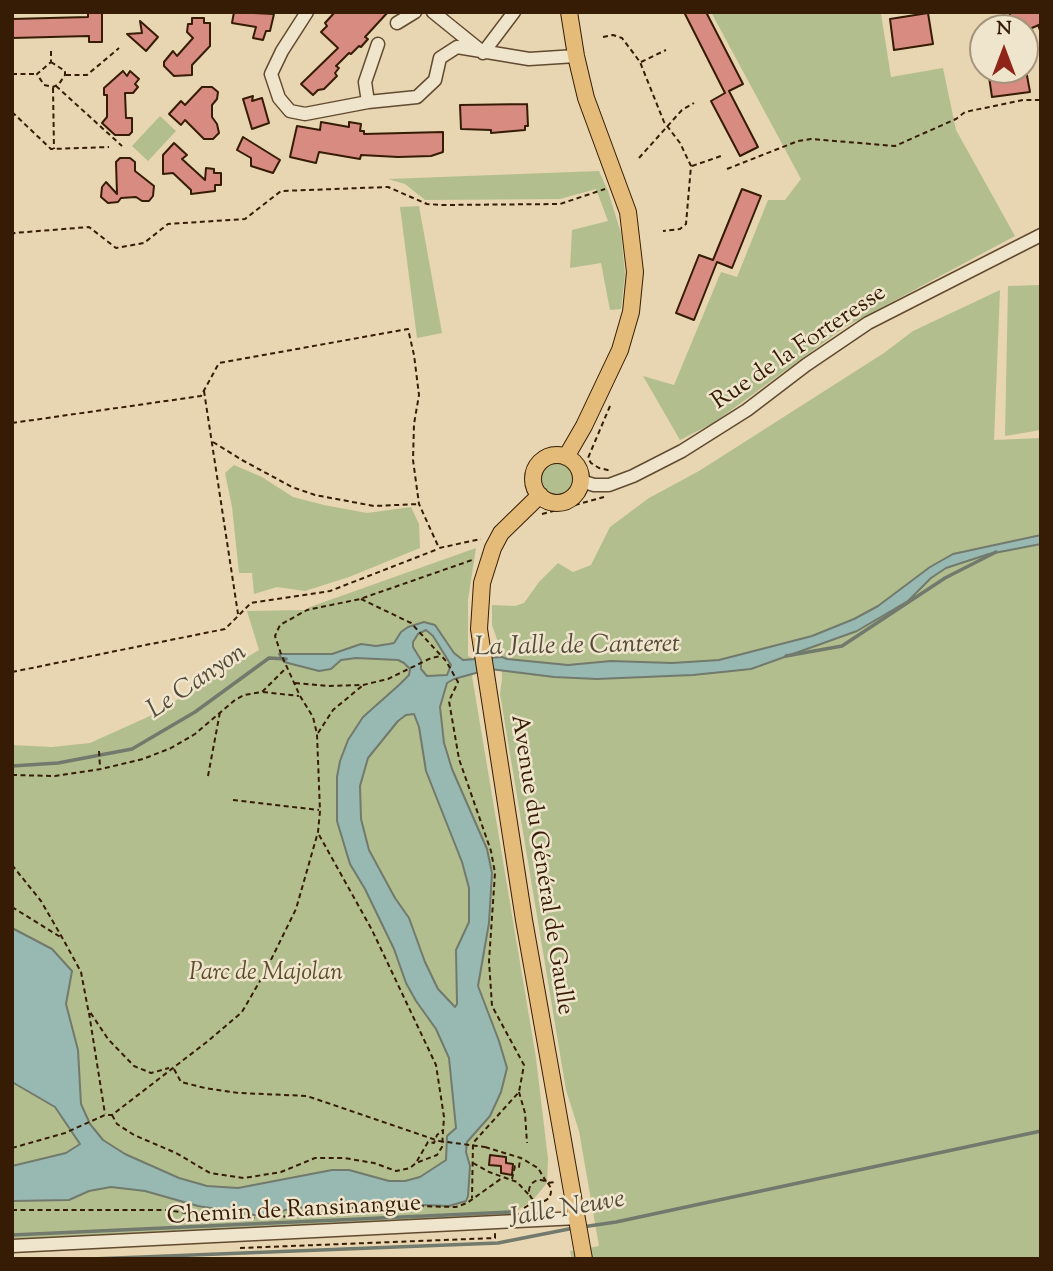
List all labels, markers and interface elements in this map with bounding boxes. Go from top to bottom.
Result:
north arrow [969,14,1039,84]
text: N [996,16,1012,43]
street label: Rue de la Forteresse [707,280,893,418]
water label: La Jalle de Canteret [474,631,680,665]
water label: Le Canyon [142,638,254,728]
street label: Avenue du Général de Gaulle [502,713,578,1017]
park label: Parc de Majolan [189,961,343,989]
water label: Jalle Neuve [506,1185,628,1237]
street label: Chemin de Ransinangue [166,1191,422,1233]

